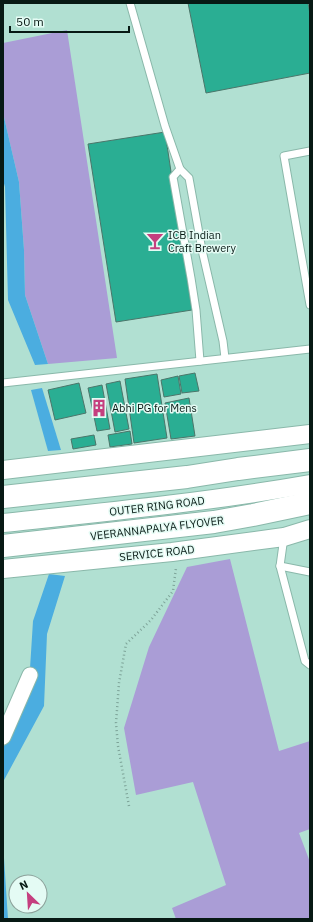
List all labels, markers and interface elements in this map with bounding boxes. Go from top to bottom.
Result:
scale bar [10,8,129,34]
text: 50 m [16,14,44,29]
place label: ICB Indian Craft Brewery [168,228,236,255]
bar icon: ICB Indian Craft Brewery [145,231,165,251]
building icon: Abhi PG for Mens [89,398,109,418]
place label: Abhi PG for Mens [112,401,197,415]
street label: OUTER RING ROAD [108,493,206,519]
street label: VEERANNAPALYA FLYOVER [89,513,225,543]
street label: SERVICE ROAD [119,542,195,564]
north arrow [8,874,48,914]
text: N [17,877,30,893]

